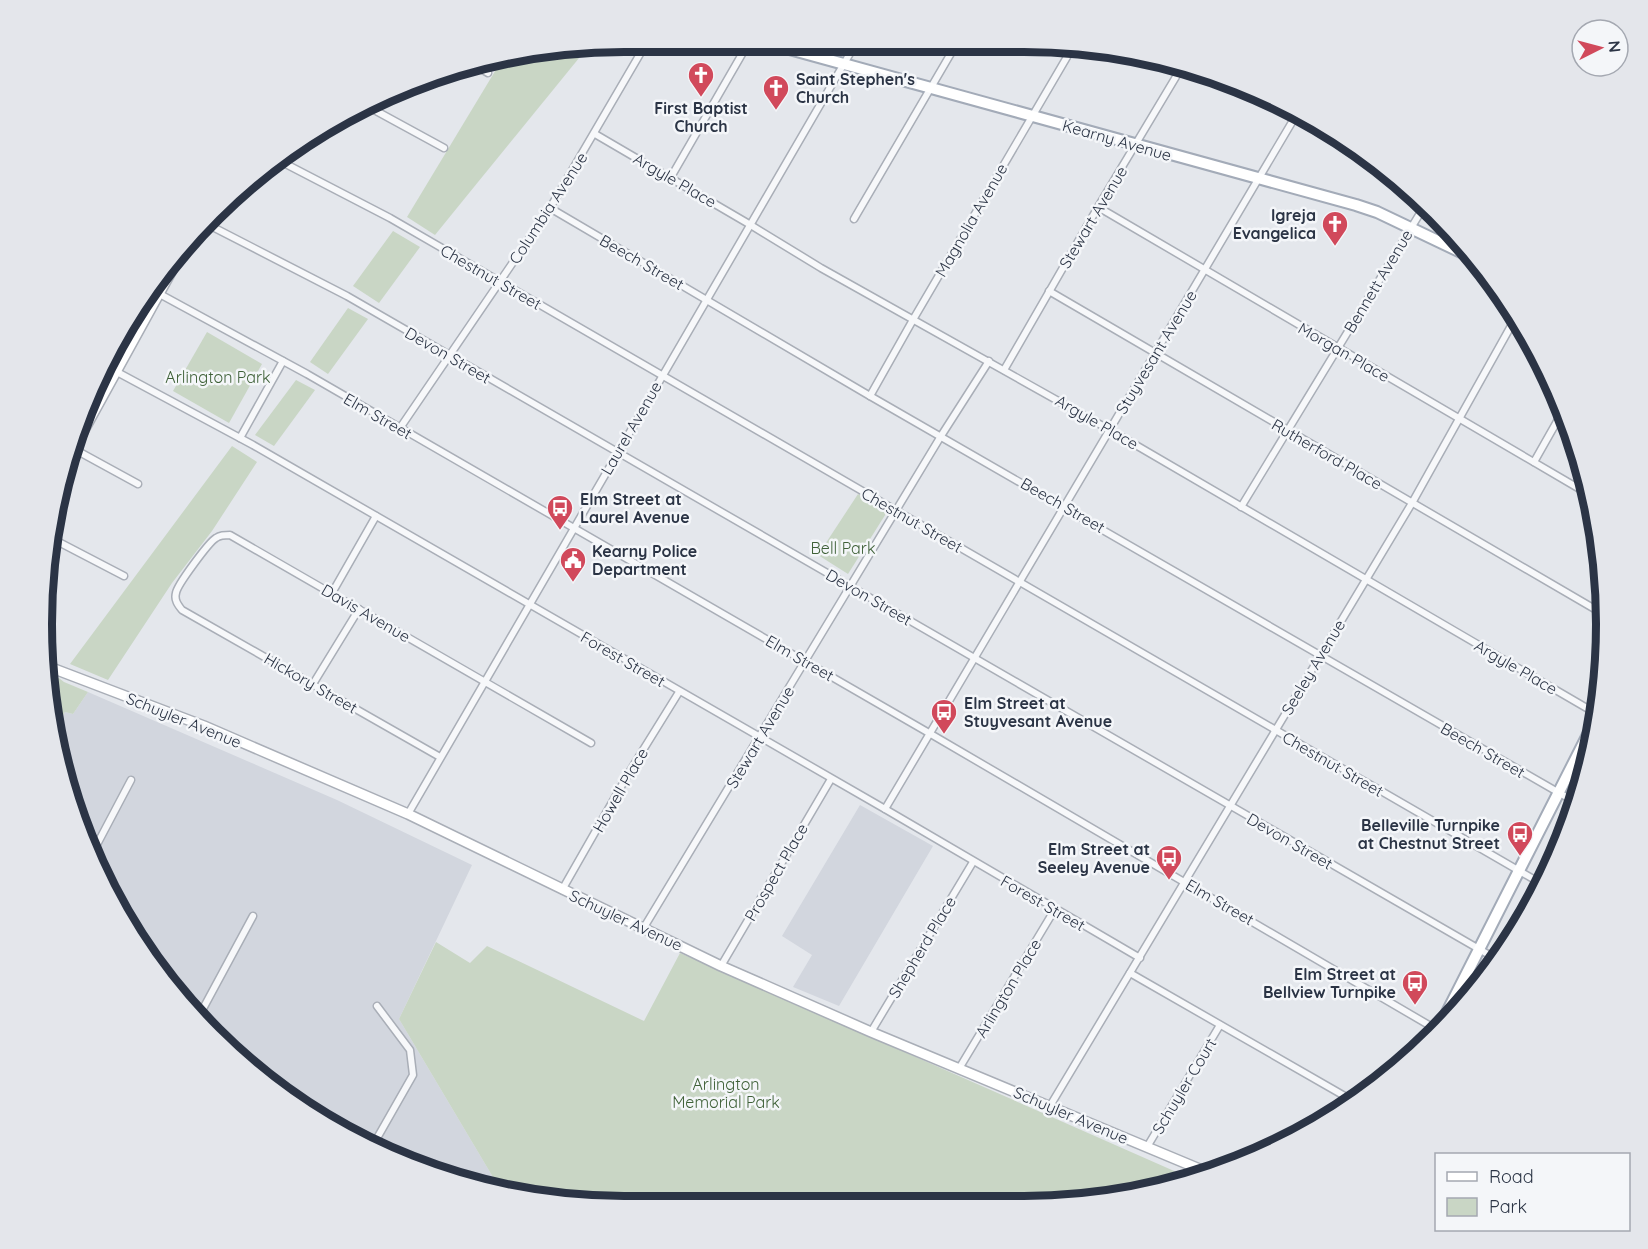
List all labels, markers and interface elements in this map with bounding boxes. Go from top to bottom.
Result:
north arrow [1570,18,1630,78]
text: N [1604,40,1625,53]
church icon: First Baptist Church [686,60,716,98]
place label: Saint Stephen's Church [796,69,915,107]
church icon: Saint Stephen's Church [761,73,791,111]
place label: First Baptist Church [654,98,748,136]
street label: Kearny Avenue [1060,115,1174,165]
street label: Columbia Avenue [504,148,592,268]
street label: Argyle Place [630,148,720,212]
street label: Magnolia Avenue [930,160,1012,280]
street label: Stewart Avenue [1055,162,1131,272]
place label: Igreja Evangelica [1233,205,1316,243]
church icon: Igreja Evangelica [1320,209,1350,247]
street label: Bennett Avenue [1339,226,1417,336]
street label: Beech Street [596,230,688,294]
street label: Chestnut Street [437,240,545,314]
street label: Stuyvesant Avenue [1111,286,1201,418]
street label: Morgan Place [1295,318,1393,386]
street label: Devon Street [401,322,495,388]
park label: Arlington Park [165,367,271,387]
street label: Laurel Avenue [596,378,666,478]
street label: Elm Street [340,388,416,444]
street label: Argyle Place [1052,390,1142,454]
street label: Rutherford Place [1268,414,1386,494]
street label: Beech Street [1017,473,1109,537]
street label: Chestnut Street [858,483,966,557]
place label: Elm Street at Laurel Avenue [580,489,690,527]
bus stop icon: Elm Street at Laurel Avenue [545,493,575,531]
park label: Bell Park [810,538,876,558]
place label: Kearny Police Department [592,541,697,579]
public building icon: Kearny Police Department [558,545,588,583]
street label: Devon Street [822,564,916,630]
street label: Davis Avenue [318,579,414,647]
street label: Seeley Avenue [1277,616,1349,718]
street label: Forest Street [577,627,669,691]
street label: Elm Street [762,630,838,686]
street label: Argyle Place [1471,635,1561,699]
street label: Hickory Street [261,648,361,718]
street label: Stewart Avenue [722,682,798,792]
street label: Schuyler Avenue [124,688,244,752]
place label: Elm Street at Stuyvesant Avenue [964,693,1112,731]
bus stop icon: Elm Street at Stuyvesant Avenue [929,697,959,735]
street label: Beech Street [1437,718,1529,782]
street label: Chestnut Street [1279,727,1387,801]
street label: Howell Place [588,744,652,836]
street label: Devon Street [1243,808,1337,874]
place label: Belleville Turnpike at Chestnut Street [1358,815,1500,853]
bus stop icon: Belleville Turnpike at Chestnut Street [1505,819,1535,857]
street label: Prospect Place [740,820,812,924]
place label: Elm Street at Seeley Avenue [1038,839,1150,877]
bus stop icon: Elm Street at Seeley Avenue [1154,843,1184,881]
street label: Forest Street [997,871,1089,935]
street label: Elm Street [1182,874,1258,930]
street label: Schuyler Avenue [566,885,686,955]
street label: Shepherd Place [884,893,960,1001]
street label: Arlington Place [971,935,1045,1041]
place label: Elm Street at Bellview Turnpike [1263,964,1396,1002]
bus stop icon: Elm Street at Bellview Turnpike [1400,968,1430,1006]
street label: Schuyler Court [1147,1034,1221,1138]
park label: Arlington Memorial Park [672,1074,780,1112]
street label: Schuyler Avenue [1011,1082,1131,1148]
legend [1435,1153,1630,1231]
text: Road [1489,1165,1534,1188]
text: Park [1489,1195,1527,1218]

